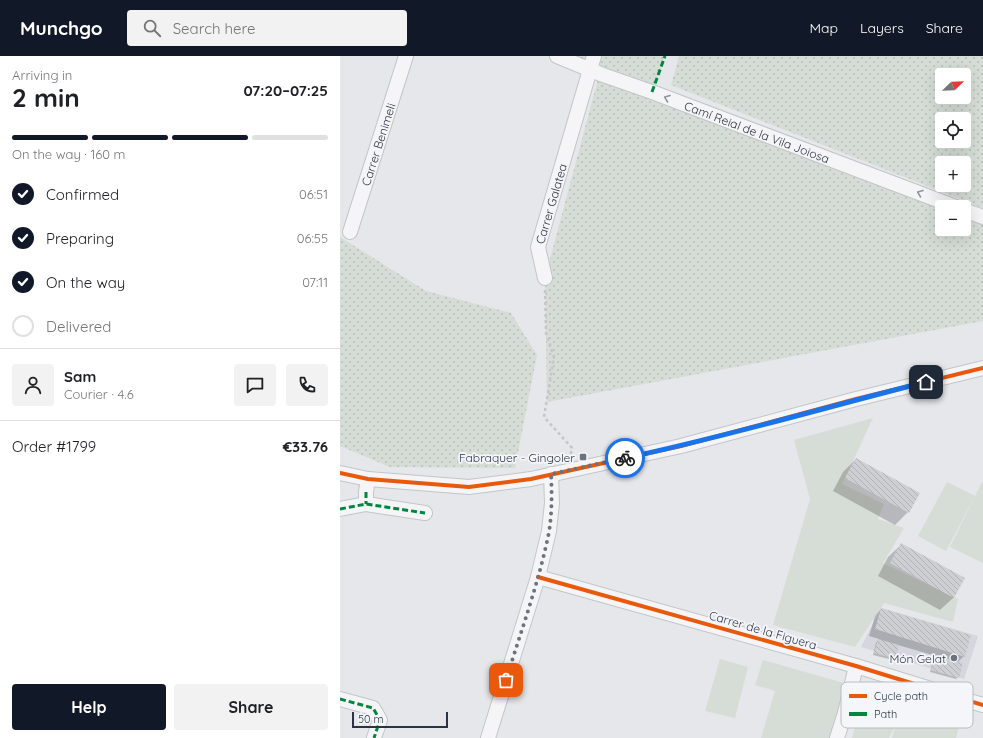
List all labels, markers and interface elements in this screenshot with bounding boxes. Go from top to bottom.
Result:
search box [127,10,407,46]
text: Munchgo [20,16,103,40]
icon: search [141,17,163,39]
text: Search here [173,19,255,38]
text: Map [809,19,838,37]
text: Layers [860,19,904,37]
text: Share [926,19,963,37]
text: Arriving in [12,67,72,83]
north arrow [935,68,971,104]
map controls [935,68,971,236]
text: 2 min [12,81,80,114]
text: 07:20–07:25 [243,81,328,100]
one-way arrow [664,94,671,103]
street label: Camí Reial de la Vila Joiosa [682,97,832,166]
street label: Carrer Benimeli [358,101,398,188]
button: locate [935,112,971,148]
text: On the way · 160 m [12,146,125,162]
button: + [935,156,971,192]
street label: Carrer Galatea [532,162,570,245]
icon: check [12,183,34,205]
text: Confirmed [46,185,119,204]
text: 06:51 [299,186,328,202]
one-way arrow [917,190,924,198]
button: − [935,200,971,236]
icon: check [12,227,34,249]
text: Preparing [46,229,114,248]
text: 06:55 [297,230,328,246]
icon: check [12,271,34,293]
text: On the way [46,273,125,292]
text: 07:11 [302,274,328,290]
text: Delivered [46,317,111,336]
button: person [12,364,54,406]
button: chat [234,364,276,406]
button: phone [286,364,328,406]
pin [909,365,943,399]
text: Sam [64,367,96,386]
icon: home [915,371,937,393]
text: Courier · 4.6 [64,386,134,402]
text: Order #1799 [12,437,96,456]
text: €33.76 [283,437,328,456]
courier [605,438,645,478]
icon: bike [614,447,636,469]
place label: Fabraquer - Gingoler [459,450,575,465]
marker: Fabraquer - Gingoler [578,452,588,462]
street label: Carrer de la Figuera [707,607,819,653]
place label: Món Gelat [889,651,946,666]
marker: Món Gelat [949,653,959,663]
pin [489,663,523,697]
icon: bag [495,669,517,691]
legend [841,682,973,728]
button: Help [12,684,166,730]
button: Share [174,684,328,730]
text: Cycle path [874,689,928,703]
text: Path [874,707,897,721]
scale bar [352,710,448,729]
text: 50 m [358,712,384,726]

